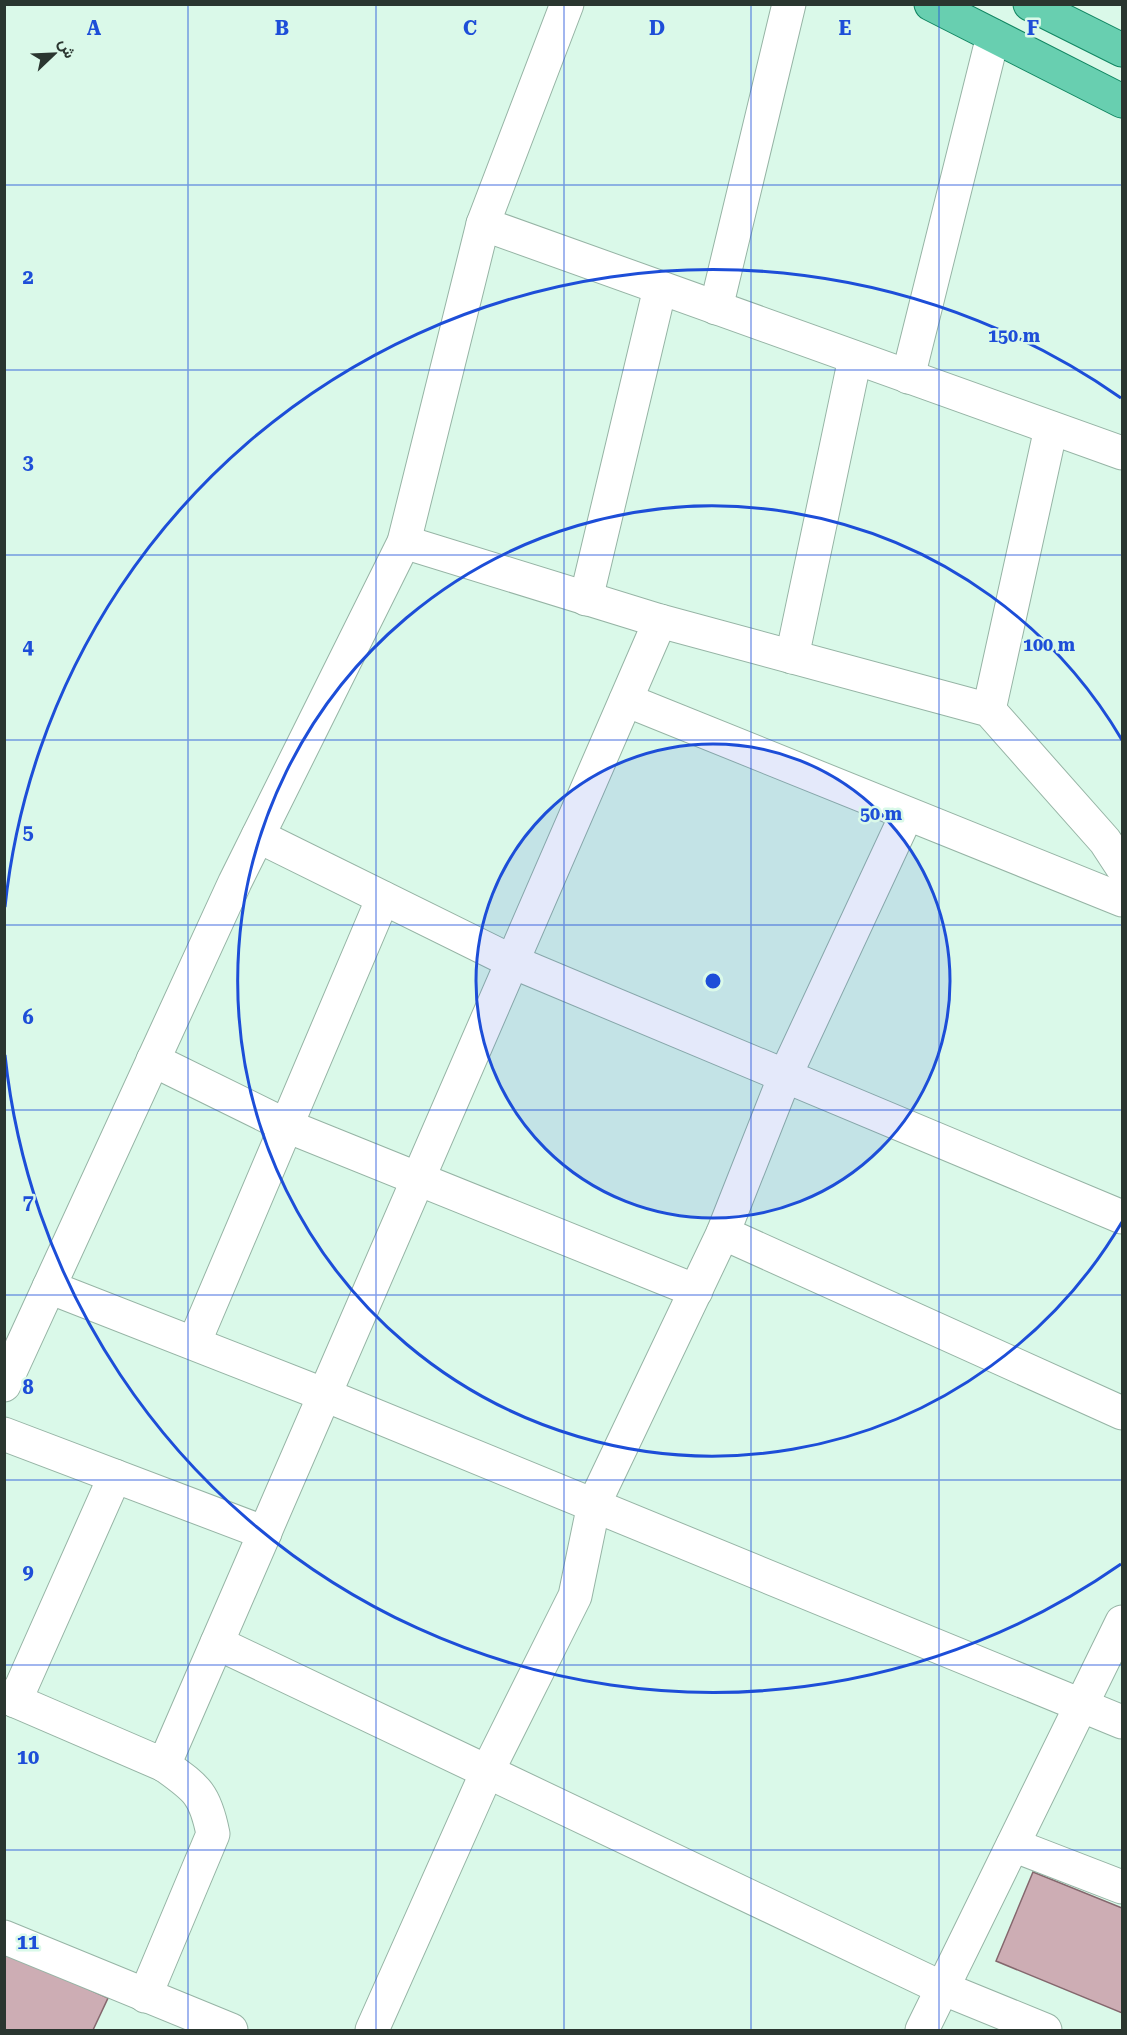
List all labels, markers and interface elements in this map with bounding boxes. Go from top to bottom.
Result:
text: A [87,16,102,40]
text: B [275,16,289,40]
text: C [463,16,477,40]
text: D [649,16,665,40]
text: E [839,16,852,40]
text: F [1027,16,1039,40]
north arrow [24,24,84,84]
text: ش [55,36,80,61]
text: 2 [22,265,34,289]
text: 150 m [988,325,1041,346]
text: 3 [22,450,34,474]
text: 100 m [1023,634,1076,655]
text: 4 [22,635,34,659]
text: 50 m [860,803,903,824]
text: 5 [22,820,34,844]
centre of rings [703,971,723,991]
text: 6 [22,1005,34,1029]
text: 7 [22,1190,34,1214]
text: 8 [22,1375,34,1399]
text: 9 [22,1560,34,1584]
text: 10 [17,1745,39,1769]
text: 11 [17,1930,39,1954]

